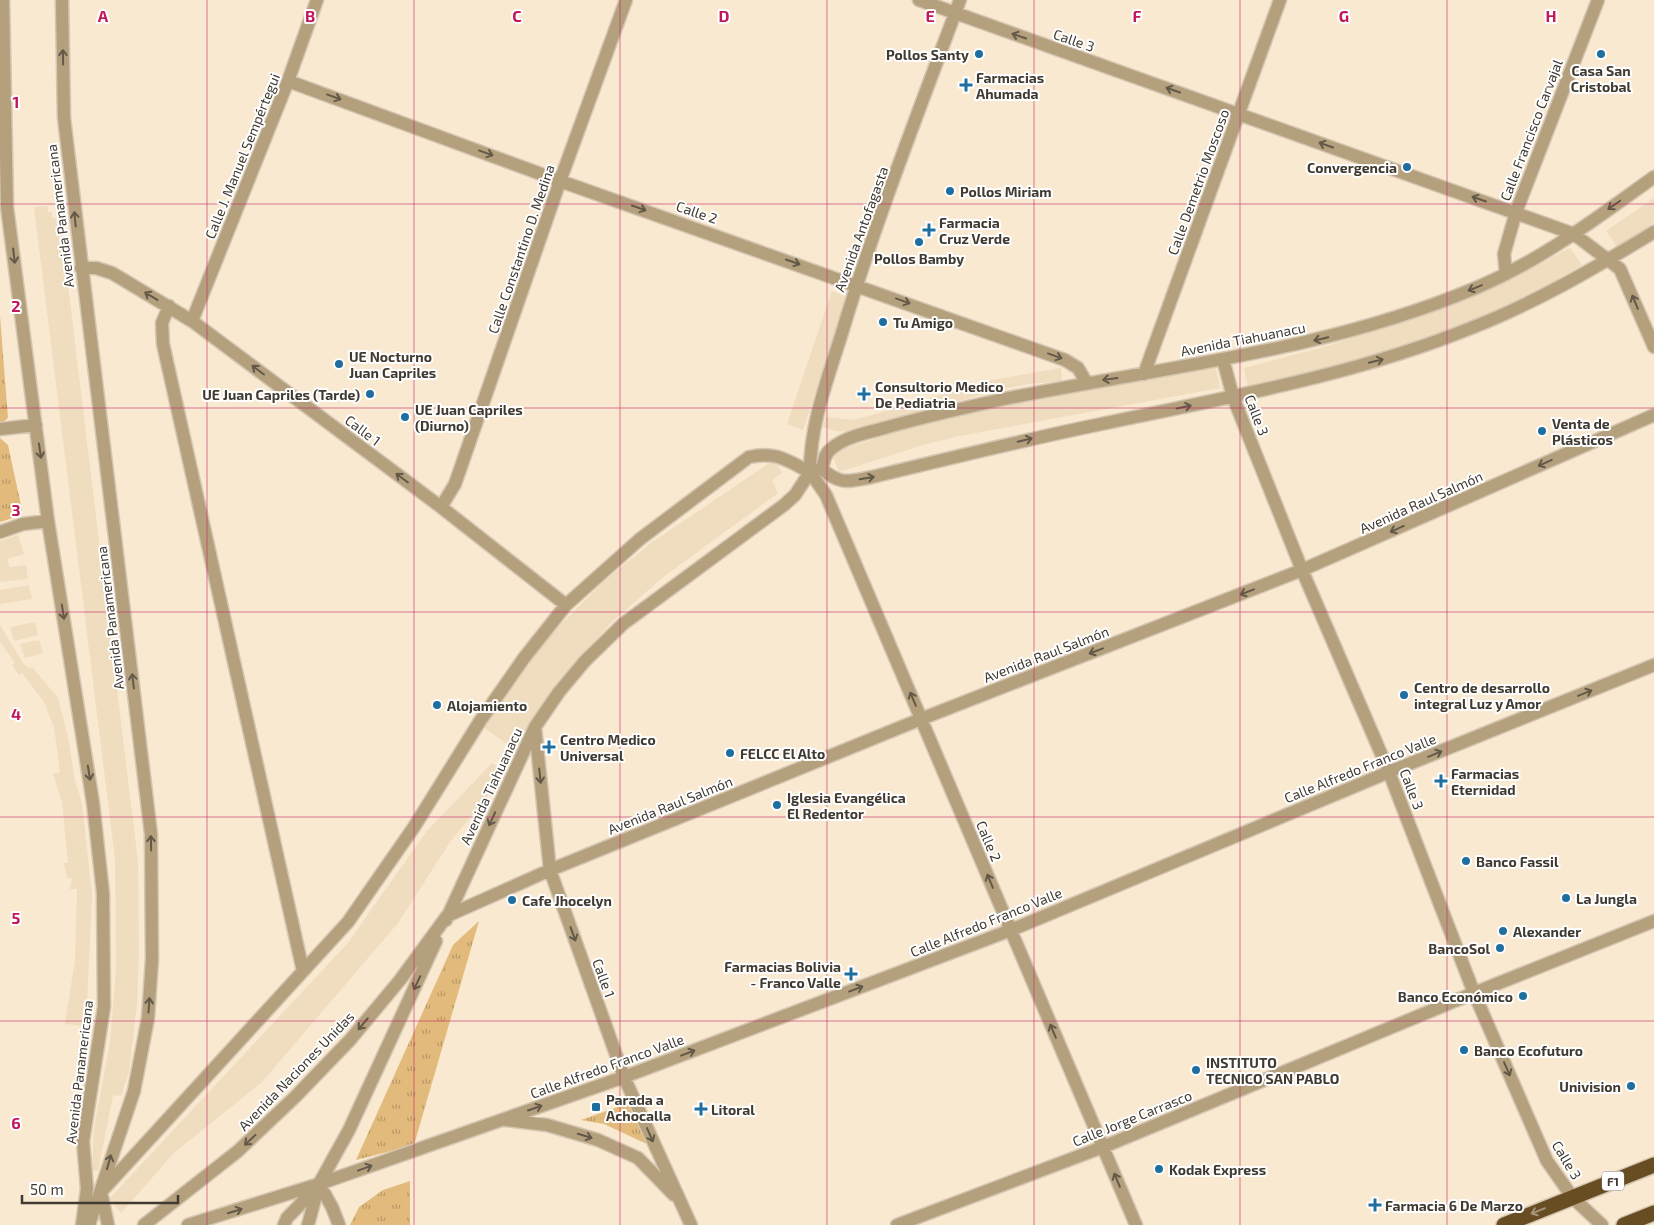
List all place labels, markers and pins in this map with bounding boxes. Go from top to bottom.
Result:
place label: Pollos Santy [886,46,969,63]
marker: Pollos Santy [973,48,985,60]
marker: Casa San Cristobal [1595,48,1607,60]
place label: Casa San Cristobal [1571,62,1632,95]
place label: Farmacias Ahumada [976,69,1044,102]
marker: Farmacias Ahumada [960,79,972,91]
place label: Convergencia [1307,159,1397,176]
marker: Convergencia [1401,161,1413,173]
place label: Pollos Miriam [960,183,1052,200]
marker: Pollos Miriam [944,185,956,197]
place label: Farmacia Cruz Verde [939,214,1010,247]
marker: Farmacia Cruz Verde [923,224,935,236]
marker: Pollos Bamby [913,236,925,248]
place label: Pollos Bamby [874,250,964,267]
place label: Tu Amigo [893,314,953,331]
marker: Tu Amigo [877,316,889,328]
place label: UE Nocturno Juan Capriles [349,348,436,381]
marker: UE Nocturno Juan Capriles [333,358,345,370]
place label: Consultorio Medico De Pediatria [875,378,1003,411]
place label: UE Juan Capriles (Tarde) [202,386,360,403]
marker: Consultorio Medico De Pediatria [857,387,871,401]
marker: UE Juan Capriles (Tarde) [364,388,376,400]
place label: UE Juan Capriles (Diurno) [415,401,523,434]
marker: UE Juan Capriles (Diurno) [399,411,411,423]
place label: Venta de Plásticos [1552,415,1613,448]
marker: Venta de Plásticos [1536,425,1548,437]
place label: Centro de desarrollo integral Luz y Amor [1414,679,1550,712]
marker: Centro de desarrollo integral Luz y Amor [1398,689,1410,701]
place label: Alojamiento [447,697,527,714]
marker: Alojamiento [431,699,443,711]
place label: Centro Medico Universal [560,731,656,764]
marker: Centro Medico Universal [542,740,556,754]
place label: FELCC El Alto [740,745,825,762]
marker: FELCC El Alto [724,747,736,759]
place label: Farmacias Eternidad [1451,765,1519,798]
marker: Farmacias Eternidad [1435,775,1447,787]
place label: Iglesia Evangélica El Redentor [787,789,906,822]
marker: Iglesia Evangélica El Redentor [771,799,783,811]
place label: Banco Fassil [1476,853,1559,870]
marker: Banco Fassil [1460,855,1472,867]
place label: La Jungla [1576,890,1637,907]
place label: Cafe Jhocelyn [522,892,612,909]
marker: La Jungla [1560,892,1572,904]
marker: Cafe Jhocelyn [506,894,518,906]
place label: Alexander [1513,923,1581,940]
marker: Alexander [1497,925,1509,937]
place label: BancoSol [1428,940,1490,957]
marker: BancoSol [1494,942,1506,954]
place label: Farmacias Bolivia - Franco Valle [724,958,841,991]
marker: Farmacias Bolivia - Franco Valle [845,968,857,980]
place label: Banco Económico [1398,988,1513,1005]
marker: Banco Económico [1517,990,1529,1002]
place label: Banco Ecofuturo [1474,1042,1583,1059]
marker: Banco Ecofuturo [1458,1044,1470,1056]
place label: INSTITUTO TECNICO SAN PABLO [1206,1054,1339,1087]
marker: INSTITUTO TECNICO SAN PABLO [1190,1064,1202,1076]
place label: Univision [1559,1078,1621,1095]
marker: Univision [1625,1080,1637,1092]
place label: Parada a Achocalla [606,1091,671,1124]
marker: Parada a Achocalla [590,1101,602,1113]
place label: Litoral [711,1101,755,1118]
marker: Litoral [695,1103,707,1115]
place label: Kodak Express [1169,1161,1266,1178]
marker: Kodak Express [1153,1163,1165,1175]
place label: Farmacia 6 De Marzo [1385,1197,1523,1214]
marker: Farmacia 6 De Marzo [1369,1199,1381,1211]

